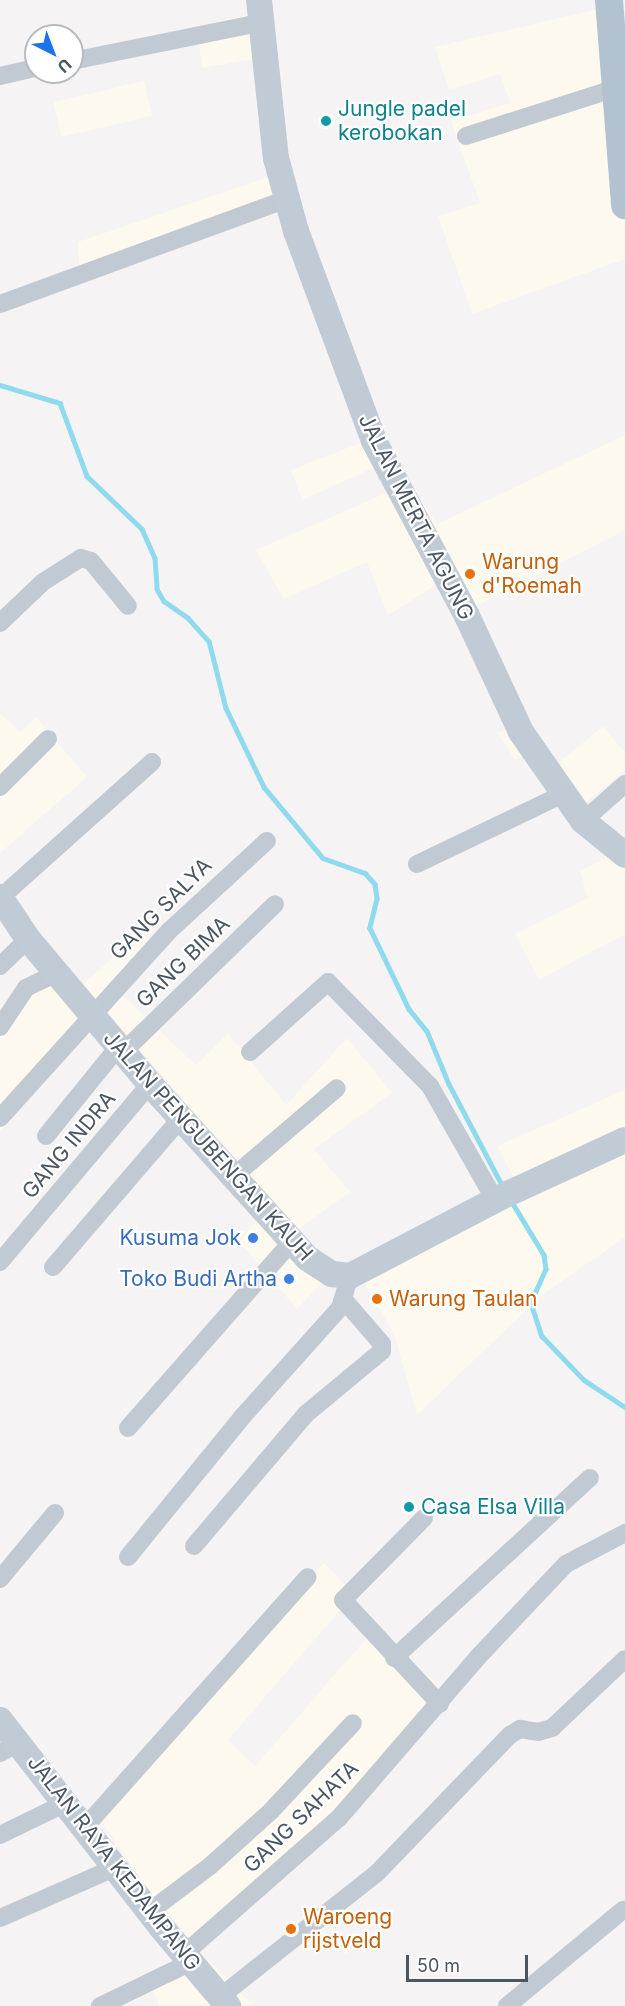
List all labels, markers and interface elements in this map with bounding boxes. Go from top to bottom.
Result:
north arrow [24,24,84,84]
text: U [54,55,76,77]
place label: Jungle padel kerobokan [338,96,466,146]
marker: Jungle padel kerobokan [319,114,333,128]
street label: JALAN MERTA AGUNG [353,410,479,624]
place label: Warung d'Roemah [482,549,582,599]
marker: Warung d'Roemah [463,567,477,581]
street label: GANG SALYA [105,853,217,965]
street label: GANG BIMA [131,911,235,1013]
street label: JALAN PENGUBENGAN KAUH [98,1026,318,1266]
street label: GANG INDRA [17,1086,121,1204]
place label: Kusuma Jok [119,1225,241,1251]
marker: Kusuma Jok [246,1231,260,1245]
place label: Toko Budi Artha [119,1266,277,1292]
marker: Toko Budi Artha [282,1272,296,1286]
place label: Warung Taulan [389,1286,537,1312]
marker: Warung Taulan [370,1292,384,1306]
place label: Casa Elsa Villa [421,1494,565,1520]
marker: Casa Elsa Villa [402,1500,416,1514]
street label: JALAN RAYA KEDAMPANG [22,1750,206,1976]
street label: GANG SAHATA [238,1756,364,1878]
place label: Waroeng rijstveld [303,1904,392,1954]
marker: Waroeng rijstveld [284,1922,298,1936]
scale bar [409,1943,530,1981]
text: 50 m [417,1955,460,1976]

